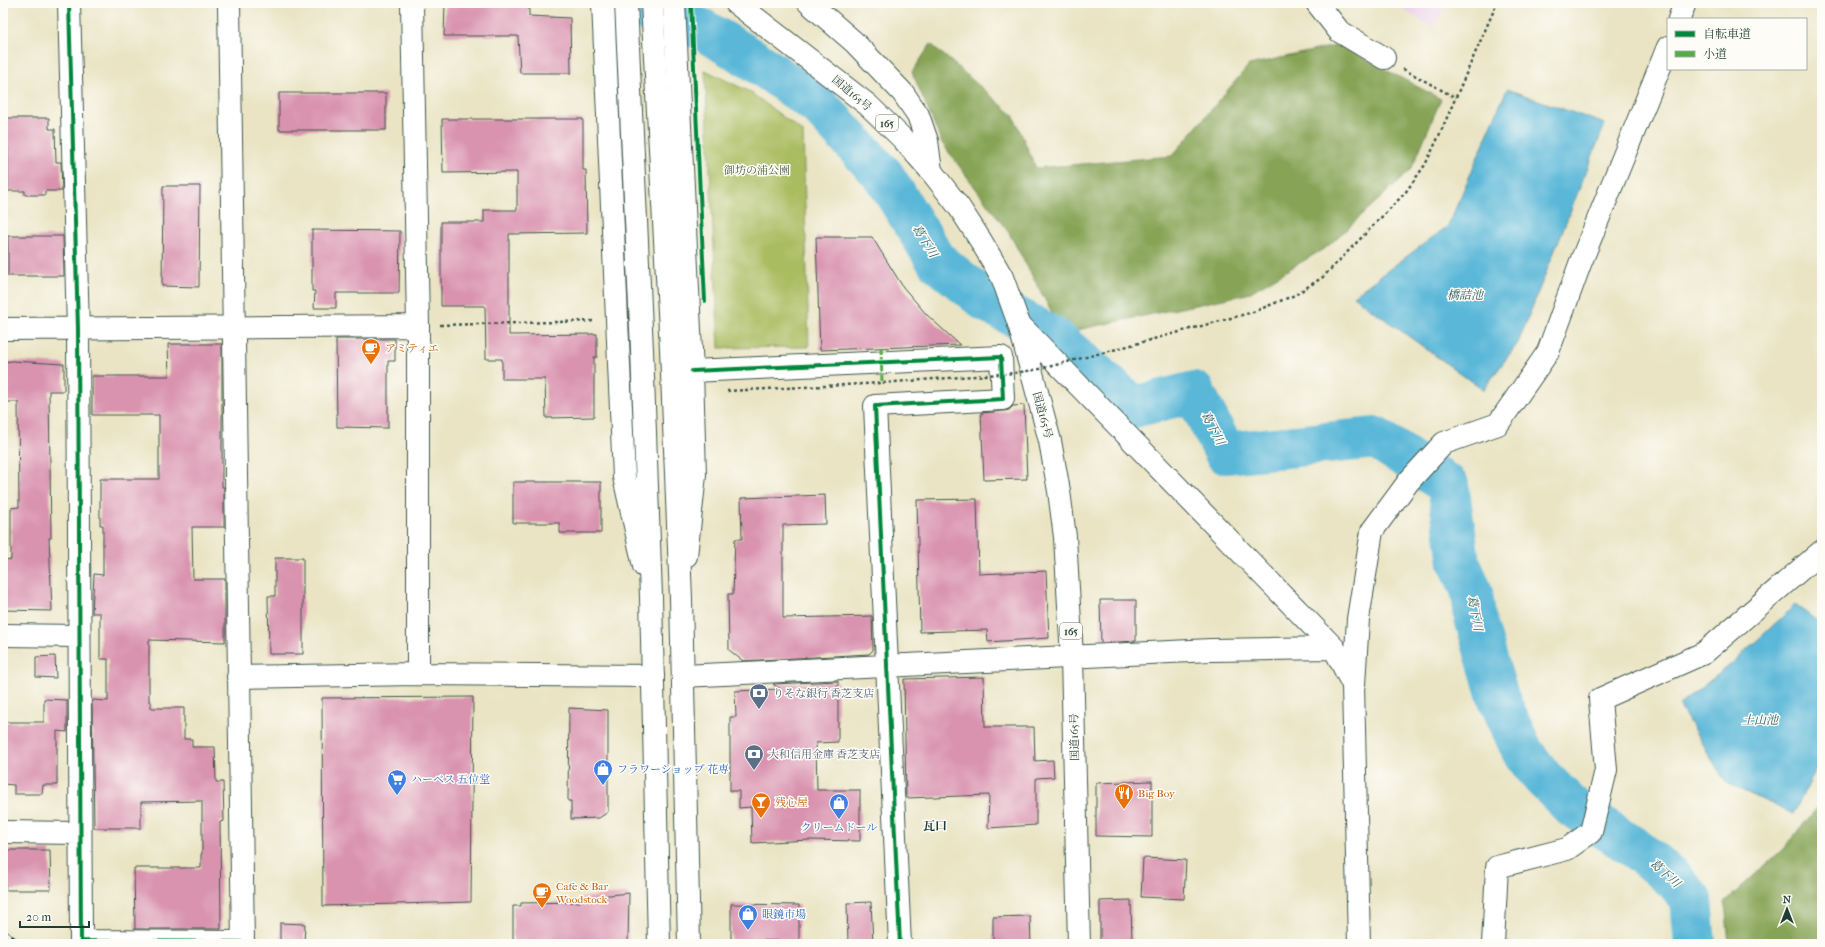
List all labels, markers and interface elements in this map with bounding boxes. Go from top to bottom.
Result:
legend [1667,18,1807,70]
text: 自転車道 [1703,27,1751,41]
text: 小道 [1703,47,1727,61]
street label: 国道165号 [829,73,874,114]
road number: 165 [876,115,898,131]
park label: 御坊の浦公園 [724,164,790,177]
water label: 葛下川 [910,222,942,262]
water label: 橋詰池 [1447,288,1485,302]
cafe icon: アミティエ [360,337,382,365]
place label: アミティエ [385,342,439,355]
street label: 国道165号 [1030,390,1055,440]
water label: 葛下川 [1198,409,1229,449]
water label: 葛下川 [1465,594,1486,634]
road number: 165 [1060,623,1082,639]
bank icon: りそな銀行 香芝支店 [748,682,770,710]
place label: りそな銀行 香芝支店 [773,687,874,700]
street label: 国道165号 [1068,713,1081,761]
water label: 土山池 [1742,713,1780,727]
bank icon: 大和信用金庫 香芝支店 [743,743,765,771]
place label: 大和信用金庫 香芝支店 [768,748,880,761]
shop icon: フラワーショップ 花専 [592,758,614,786]
place label: フラワーショップ 花専 [617,763,729,776]
supermarket icon: ハーベス 五位堂 [386,768,408,796]
place label: ハーベス 五位堂 [411,773,490,786]
restaurant icon: Big Boy [1113,782,1135,810]
place label: Big Boy [1138,787,1176,800]
bar icon: 残心屋 [750,791,772,819]
shop icon: クリームドール [828,792,850,820]
place label: 残心屋 [775,796,808,809]
district label: 瓦口 [923,819,947,833]
place label: クリームドール [801,821,877,834]
water label: 葛下川 [1647,856,1685,892]
place label: Cafe & Bar Woodstock [555,880,608,906]
cafe icon: Cafe & Bar Woodstock [531,881,553,909]
north arrow [1767,889,1807,929]
text: N [1783,893,1792,906]
scale bar [20,903,89,929]
shop icon: 眼鏡市場 [737,903,759,931]
place label: 眼鏡市場 [762,908,806,921]
text: 20 m [26,910,51,924]

